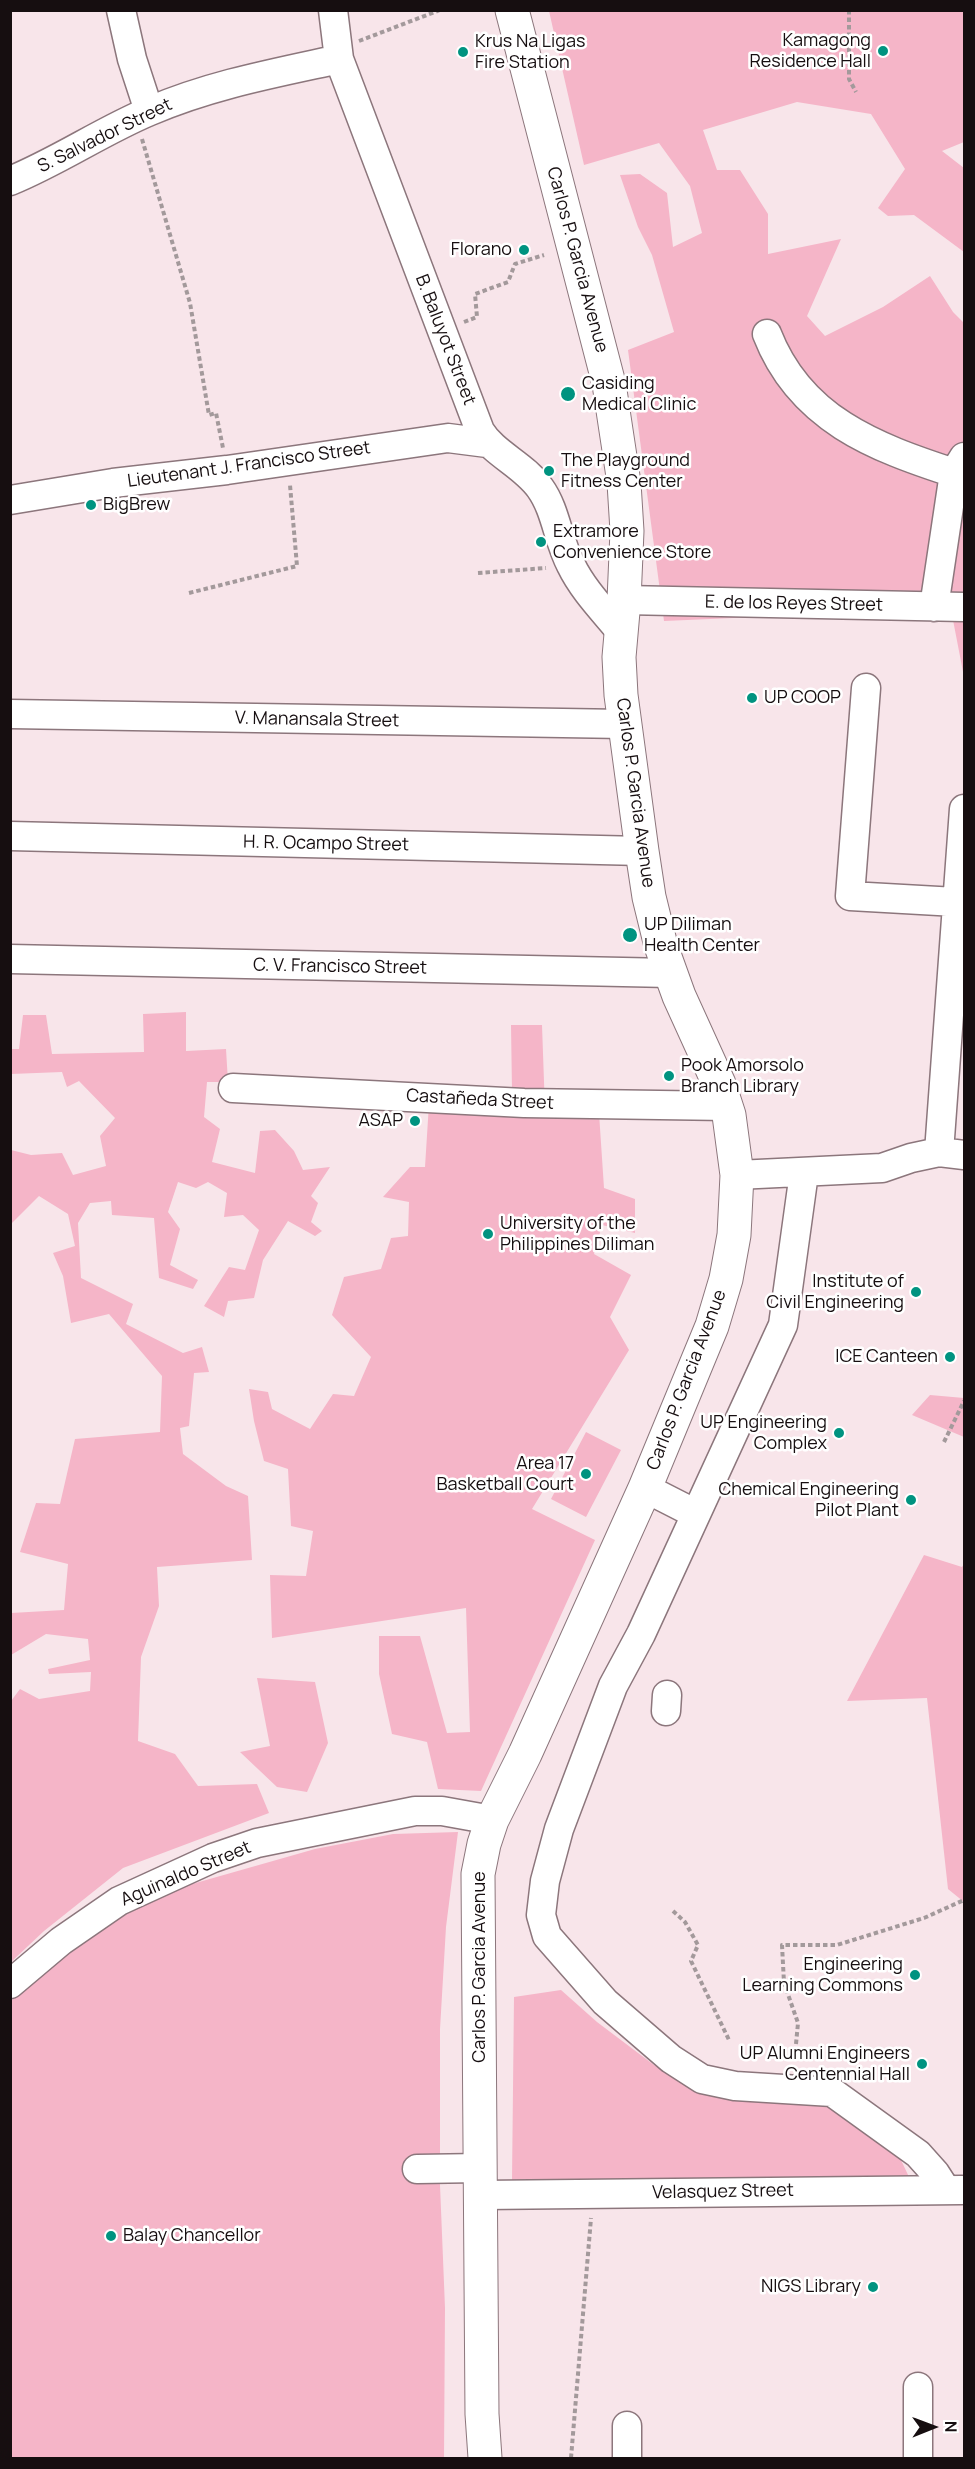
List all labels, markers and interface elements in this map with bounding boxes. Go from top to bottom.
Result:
place label: Kamagong Residence Hall [749,30,871,72]
place label: Krus Na Ligas Fire Station [475,31,585,74]
marker: Kamagong Residence Hall [876,44,890,58]
marker: Krus Na Ligas Fire Station [456,45,470,59]
street label: S. Salvador Street [34,94,176,178]
street label: Carlos P. Garcia Avenue [542,165,612,355]
place label: Florano [451,239,512,261]
marker: Florano [517,243,531,257]
street label: B. Baluyot Street [410,272,480,408]
place label: Casiding Medical Clinic [582,373,696,416]
marker: Casiding Medical Clinic [559,385,577,403]
street label: Lieutenant J. Francisco Street [126,437,372,493]
place label: The Playground Fitness Center [561,450,690,492]
marker: The Playground Fitness Center [542,464,556,478]
place label: BigBrew [103,494,170,516]
marker: BigBrew [84,498,98,512]
place label: Extramore Convenience Store [553,521,711,564]
marker: Extramore Convenience Store [534,535,548,549]
street label: E. de los Reyes Street [705,592,883,616]
place label: UP COOP [764,687,841,709]
marker: UP COOP [745,691,759,705]
street label: Carlos P. Garcia Avenue [611,697,659,889]
street label: V. Manansala Street [235,708,399,732]
street label: H. R. Ocampo Street [243,832,409,856]
place label: UP Diliman Health Center [644,914,760,956]
marker: UP Diliman Health Center [621,926,639,944]
street label: C. V. Francisco Street [253,955,427,979]
place label: Pook Amorsolo Branch Library [681,1055,804,1098]
marker: Pook Amorsolo Branch Library [662,1069,676,1083]
street label: Castañeda Street [406,1085,554,1115]
place label: ASAP [359,1110,403,1132]
marker: ASAP [408,1114,422,1128]
place label: University of the Philippines Diliman [500,1213,655,1256]
marker: University of the Philippines Diliman [481,1227,495,1241]
place label: Institute of Civil Engineering [766,1271,904,1314]
marker: Institute of Civil Engineering [909,1285,923,1299]
street label: Carlos P. Garcia Avenue [643,1287,731,1473]
place label: ICE Canteen [835,1346,938,1368]
marker: ICE Canteen [943,1350,957,1364]
place label: UP Engineering Complex [700,1412,827,1454]
marker: UP Engineering Complex [832,1426,846,1440]
place label: Area 17 Basketball Court [436,1453,574,1496]
marker: Area 17 Basketball Court [579,1467,593,1481]
place label: Chemical Engineering Pilot Plant [718,1479,899,1522]
marker: Chemical Engineering Pilot Plant [904,1493,918,1507]
street label: Aguinaldo Street [118,1837,254,1911]
street label: Carlos P. Garcia Avenue [469,1871,491,2063]
place label: Engineering Learning Commons [742,1954,903,1996]
marker: Engineering Learning Commons [908,1968,922,1982]
place label: UP Alumni Engineers Centennial Hall [740,2043,910,2086]
marker: UP Alumni Engineers Centennial Hall [915,2057,929,2071]
street label: Velasquez Street [652,2180,794,2204]
place label: Balay Chancellor [123,2225,261,2247]
marker: Balay Chancellor [104,2229,118,2243]
place label: NIGS Library [761,2276,861,2298]
marker: NIGS Library [866,2280,880,2294]
north arrow [903,2397,963,2457]
text: N [940,2421,962,2433]

